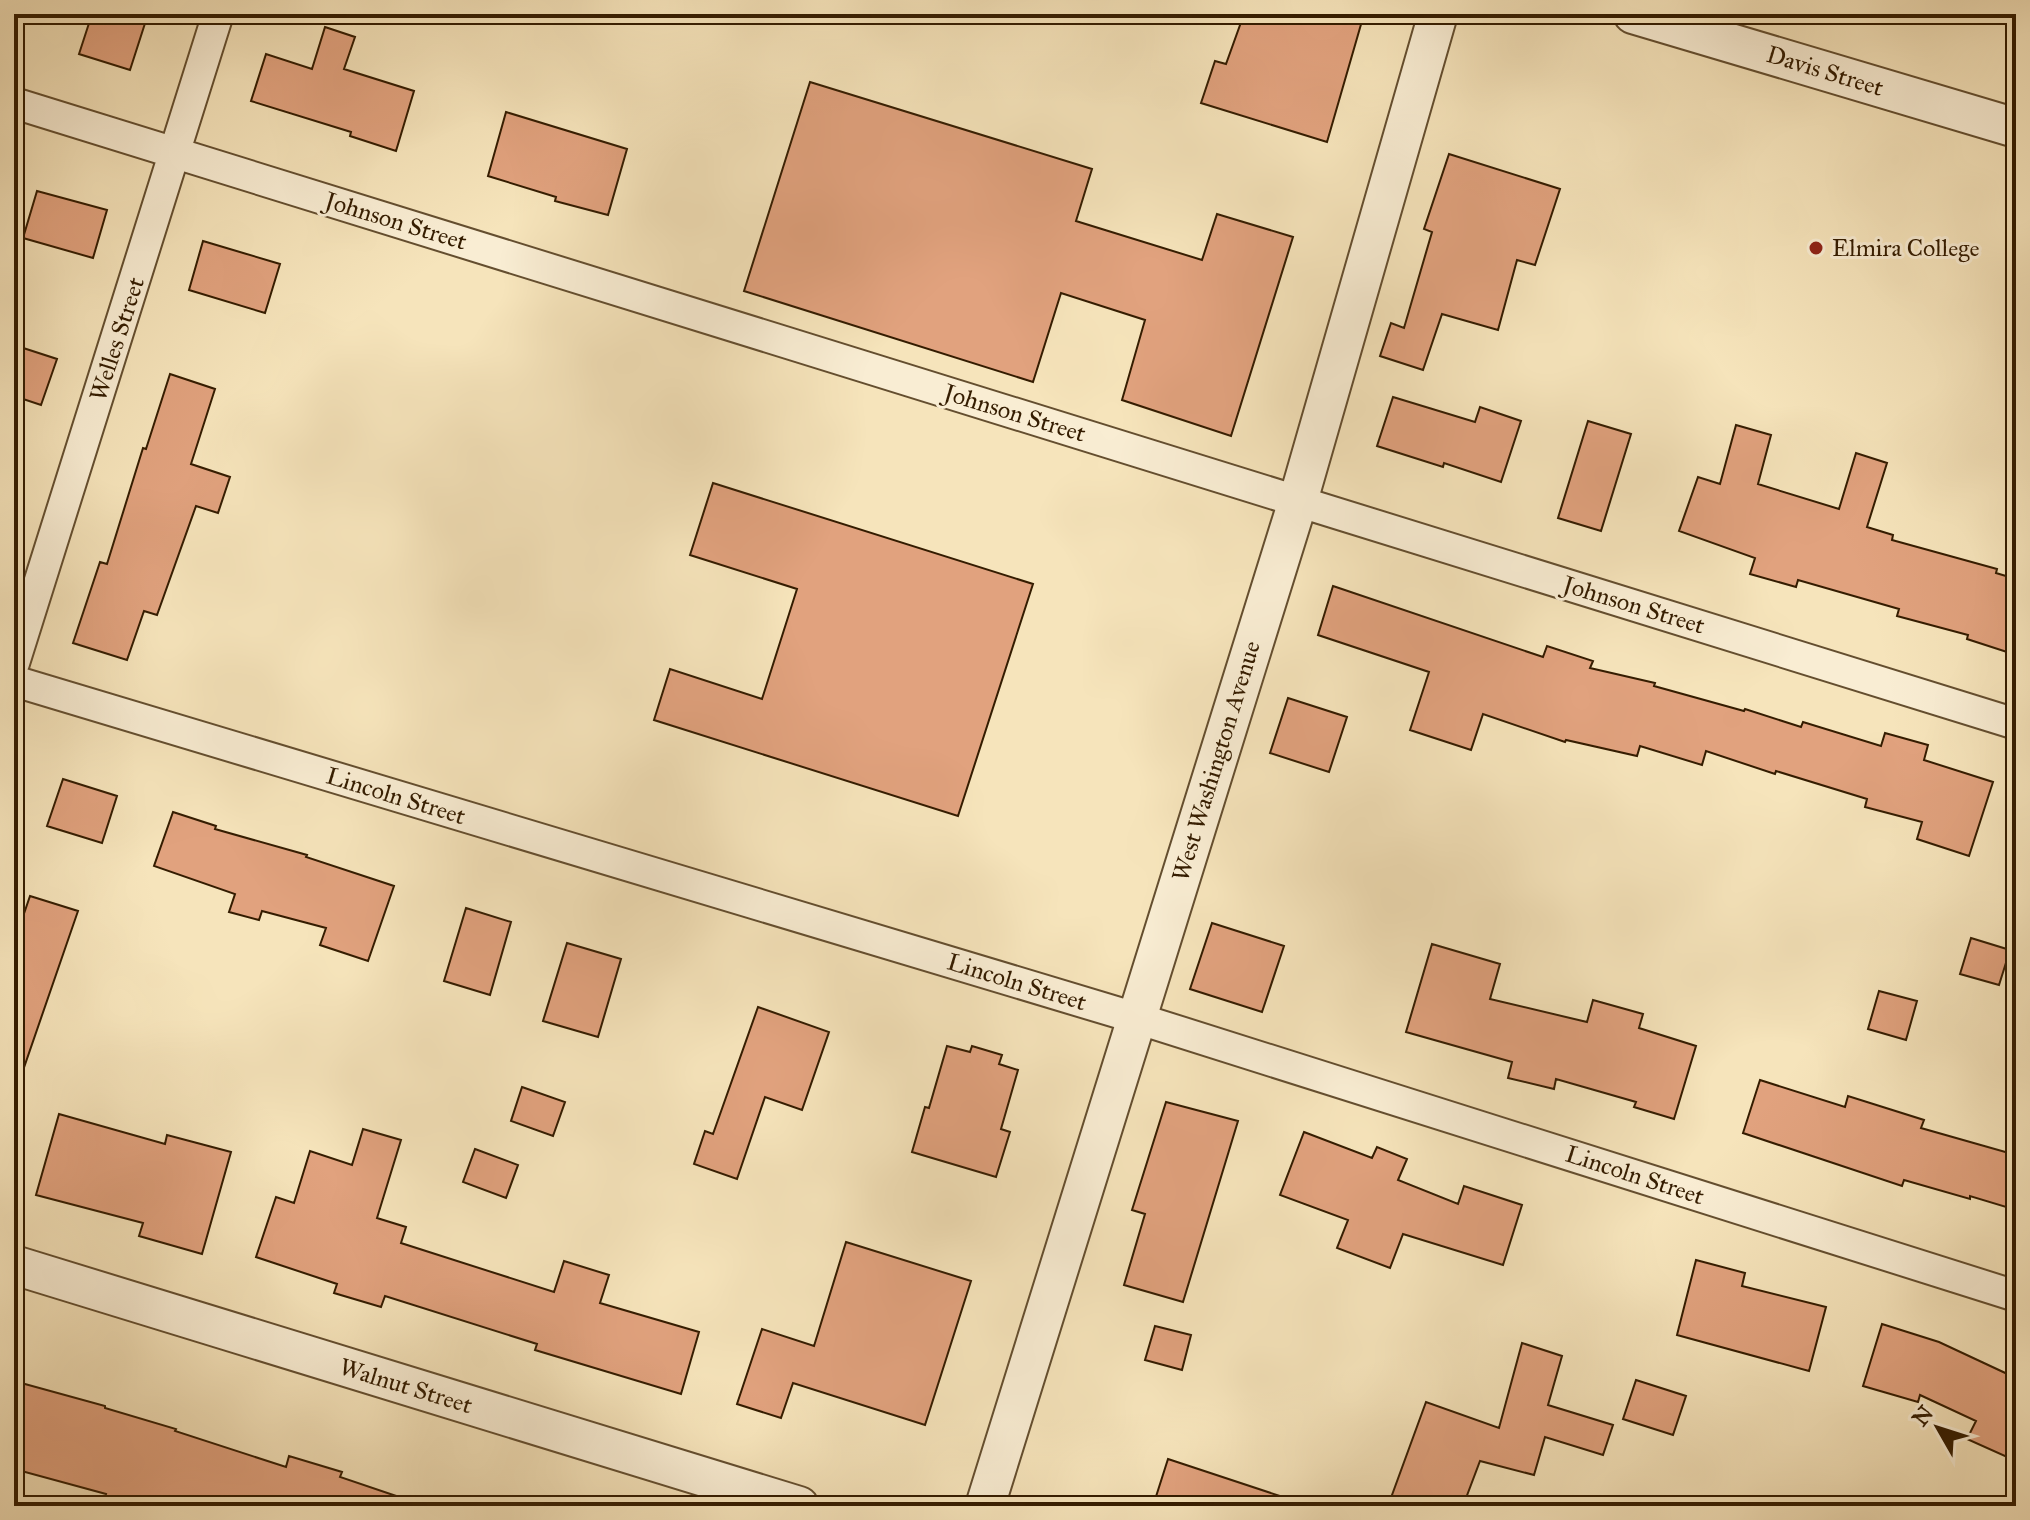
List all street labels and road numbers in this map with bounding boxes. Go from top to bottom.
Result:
street label: Davis Street [1763,39,1888,103]
street label: Johnson Street [319,184,471,257]
street label: Welles Street [83,273,151,405]
street label: Johnson Street [938,376,1090,449]
street label: Johnson Street [1557,568,1709,641]
street label: West Washington Avenue [1165,637,1267,885]
street label: Lincoln Street [323,761,470,832]
street label: Lincoln Street [944,947,1091,1018]
street label: Lincoln Street [1562,1139,1709,1212]
street label: Walnut Street [336,1352,476,1421]

